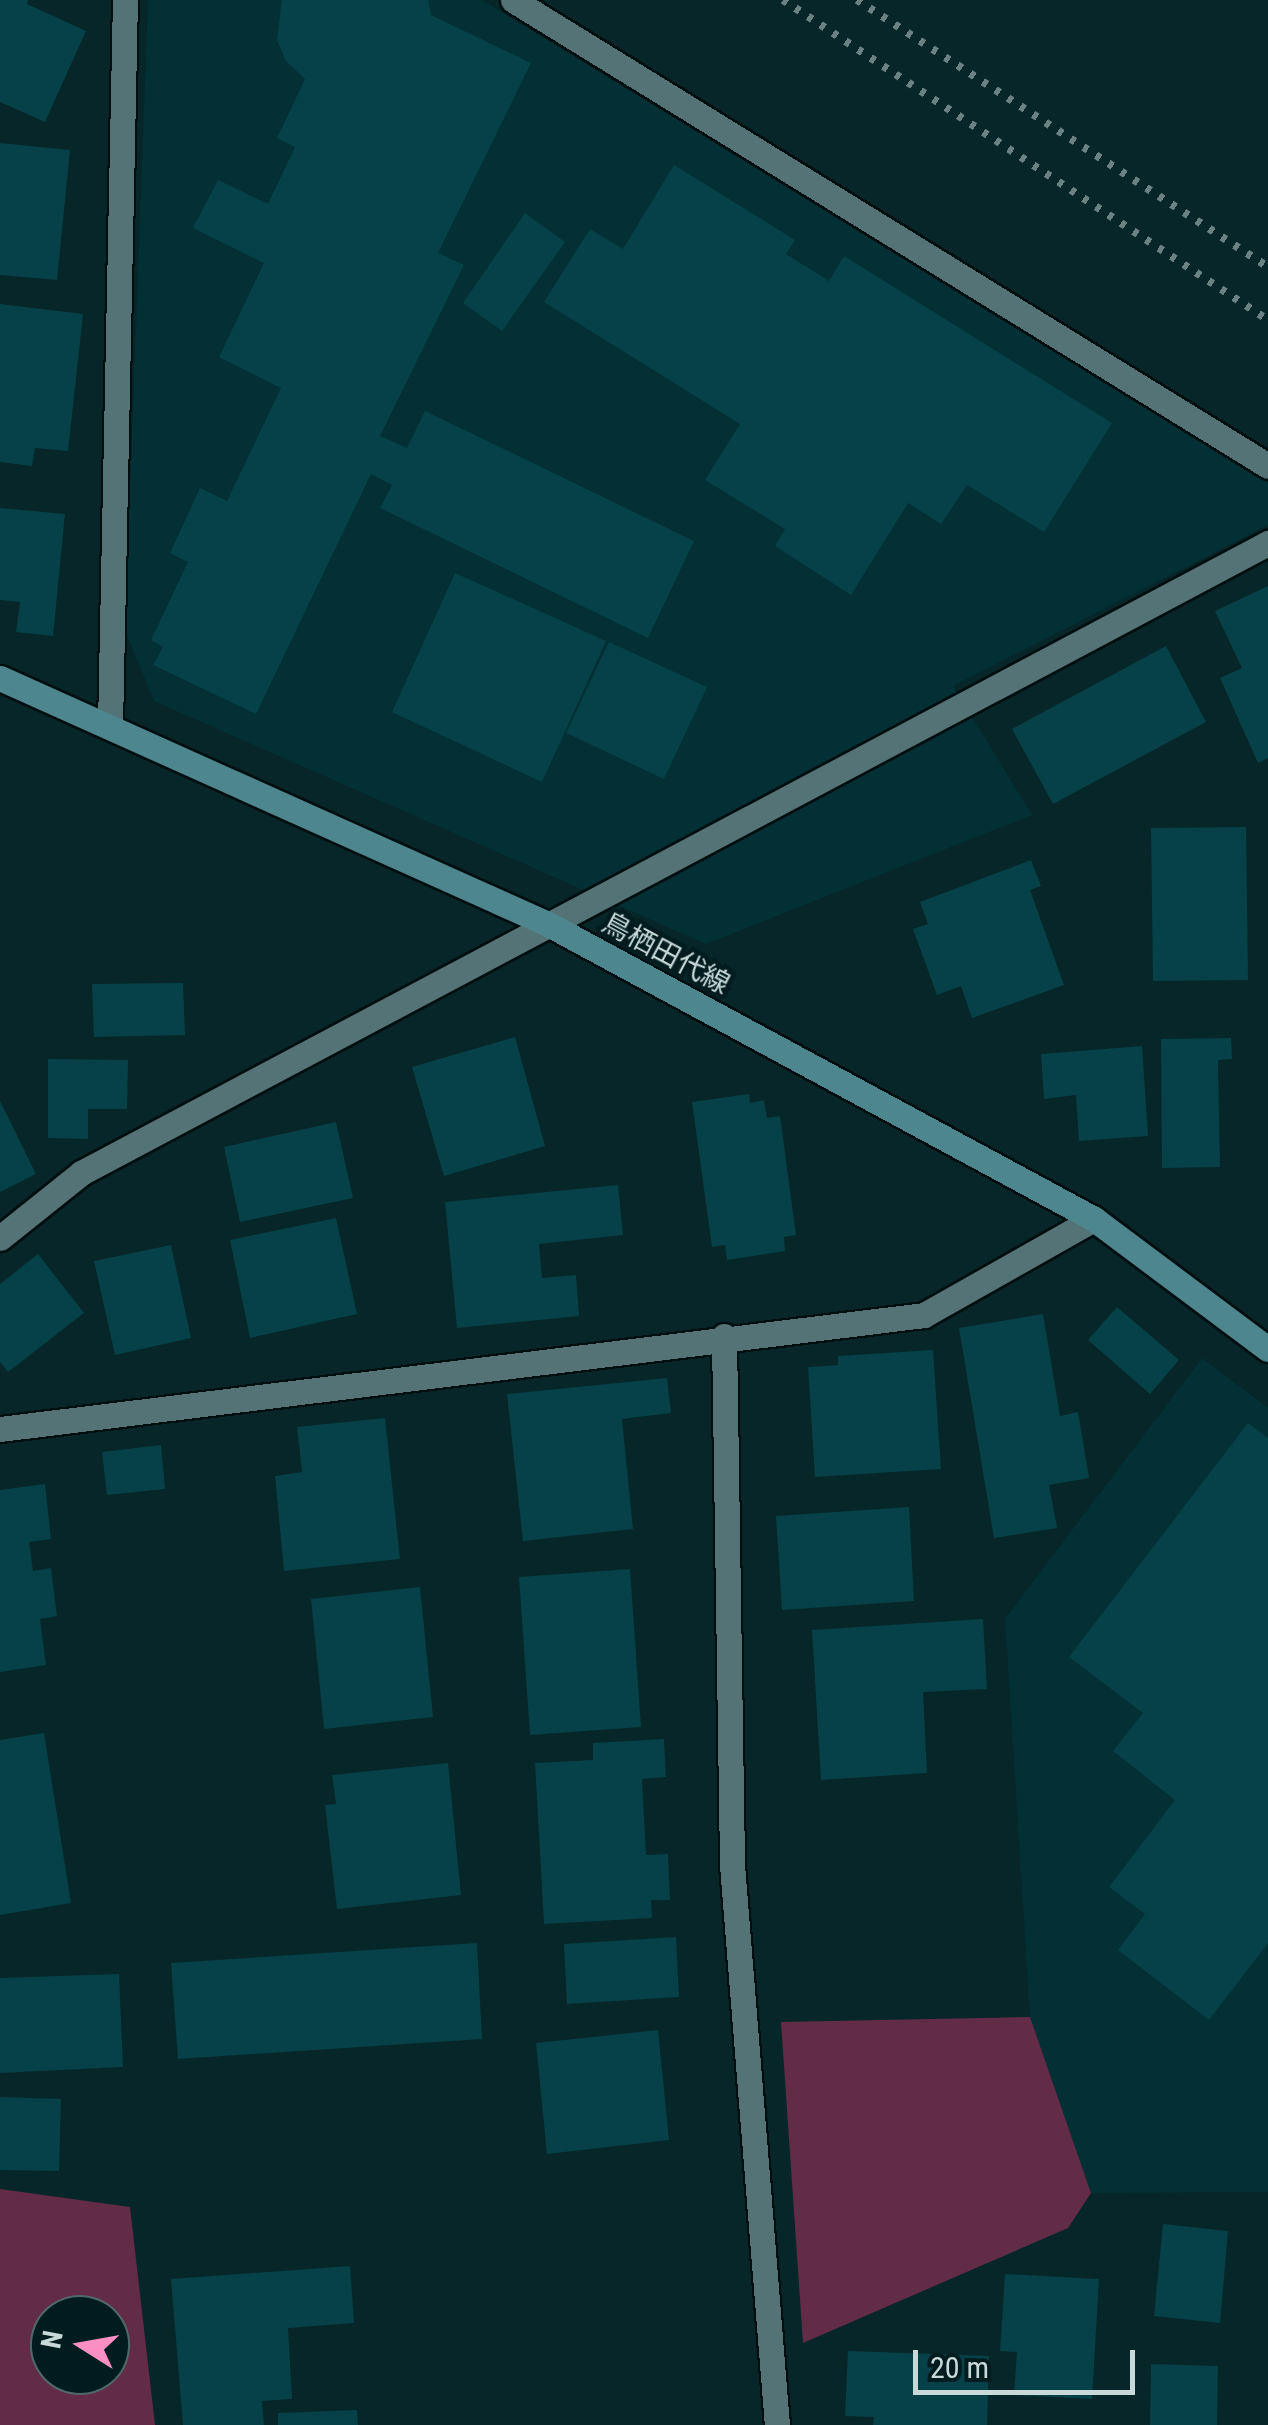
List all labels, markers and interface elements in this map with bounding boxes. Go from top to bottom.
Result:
street label: 鳥栖田代線 [596,906,736,1002]
north arrow [30,2295,130,2395]
text: N [34,2328,70,2351]
scale bar [918,2330,1140,2392]
text: 20 m [930,2350,989,2385]

